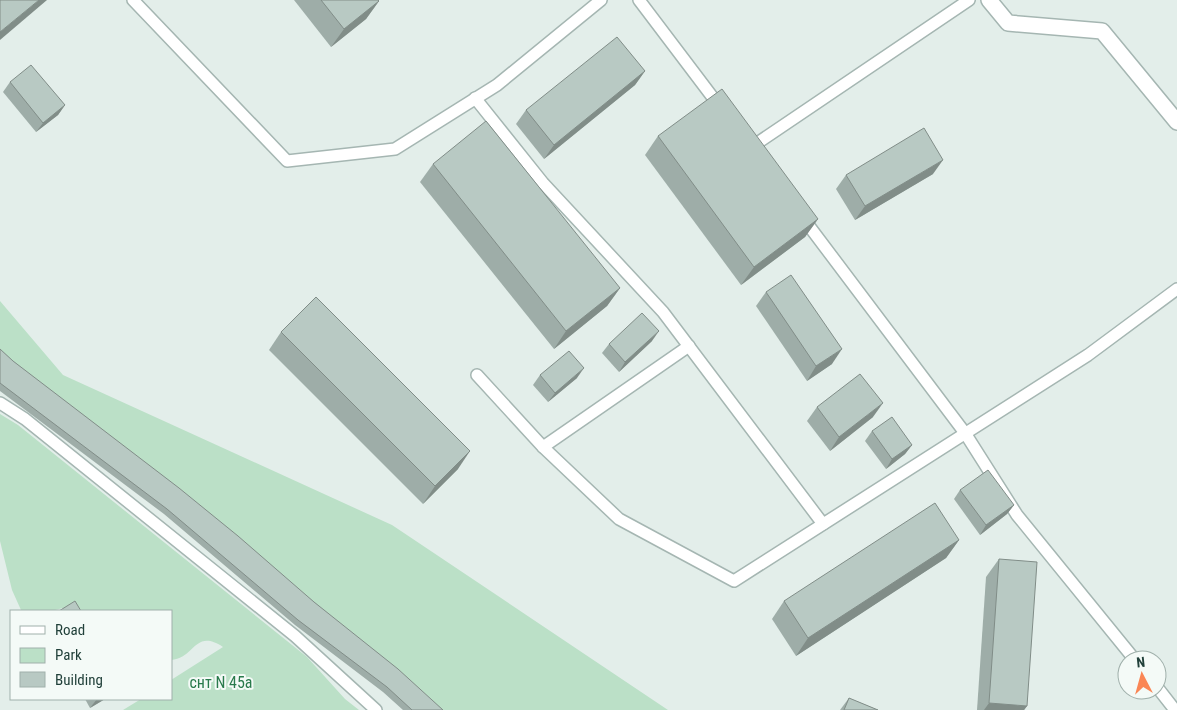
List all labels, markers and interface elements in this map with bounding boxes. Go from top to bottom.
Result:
legend [10,610,172,700]
text: Road [55,621,85,639]
text: Park [55,646,82,664]
north arrow [1117,650,1167,700]
text: N [1136,654,1146,670]
text: Building [55,671,103,689]
park label: снт N 45а [189,673,253,692]

